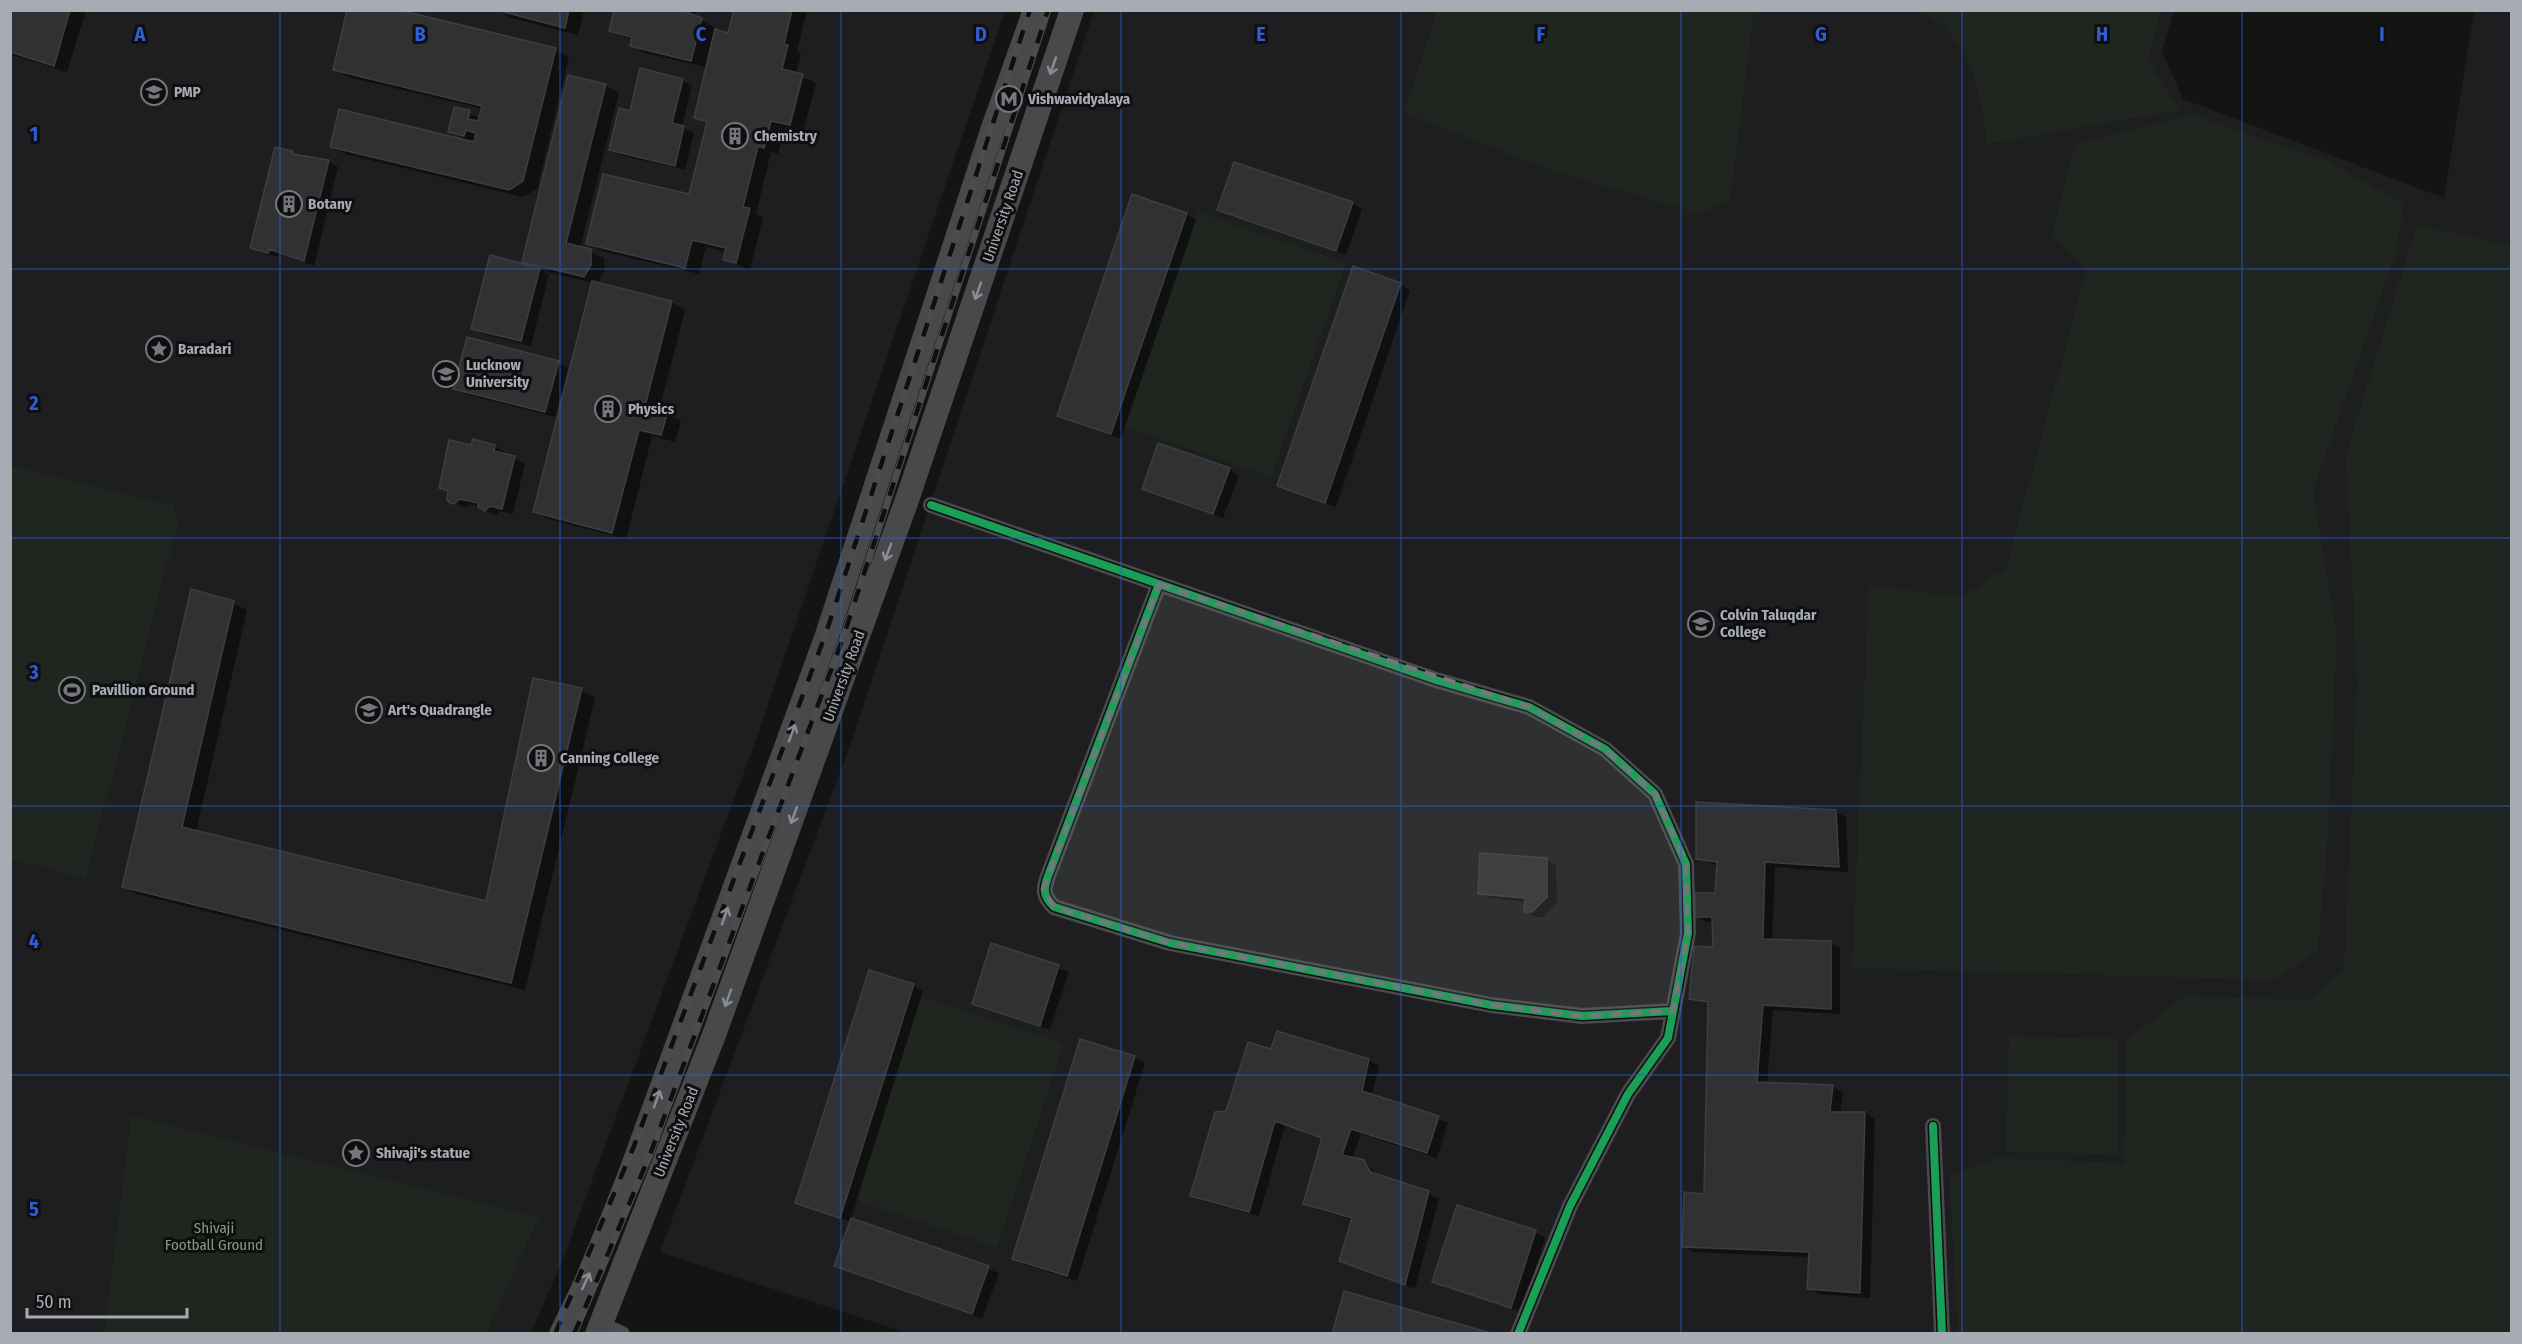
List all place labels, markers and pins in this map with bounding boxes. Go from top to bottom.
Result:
school or university icon: PMP [139,77,169,107]
place label: PMP [174,83,201,101]
metro station icon: Vishwavidyalaya [994,84,1024,114]
place label: Vishwavidyalaya [1027,90,1131,108]
building icon: Chemistry [720,121,750,151]
place label: Chemistry [754,127,818,145]
building icon: Botany [274,189,304,219]
place label: Botany [308,195,353,213]
place icon: Baradari [144,334,174,364]
place label: Baradari [178,340,231,358]
place label: Lucknow University [466,356,530,391]
school or university icon: Lucknow University [431,359,461,389]
building icon: Physics [593,394,623,424]
place label: Physics [628,400,675,418]
place label: Colvin Taluqdar College [1720,606,1817,641]
school or university icon: Colvin Taluqdar College [1686,609,1716,639]
sports icon: Pavillion Ground [57,675,87,705]
place label: Pavillion Ground [92,681,194,699]
school or university icon: Art's Quadrangle [354,695,384,725]
place label: Art's Quadrangle [387,701,492,719]
building icon: Canning College [526,743,556,773]
place label: Canning College [560,749,660,767]
place icon: Shivaji's statue [341,1138,371,1168]
place label: Shivaji's statue [376,1144,470,1162]

